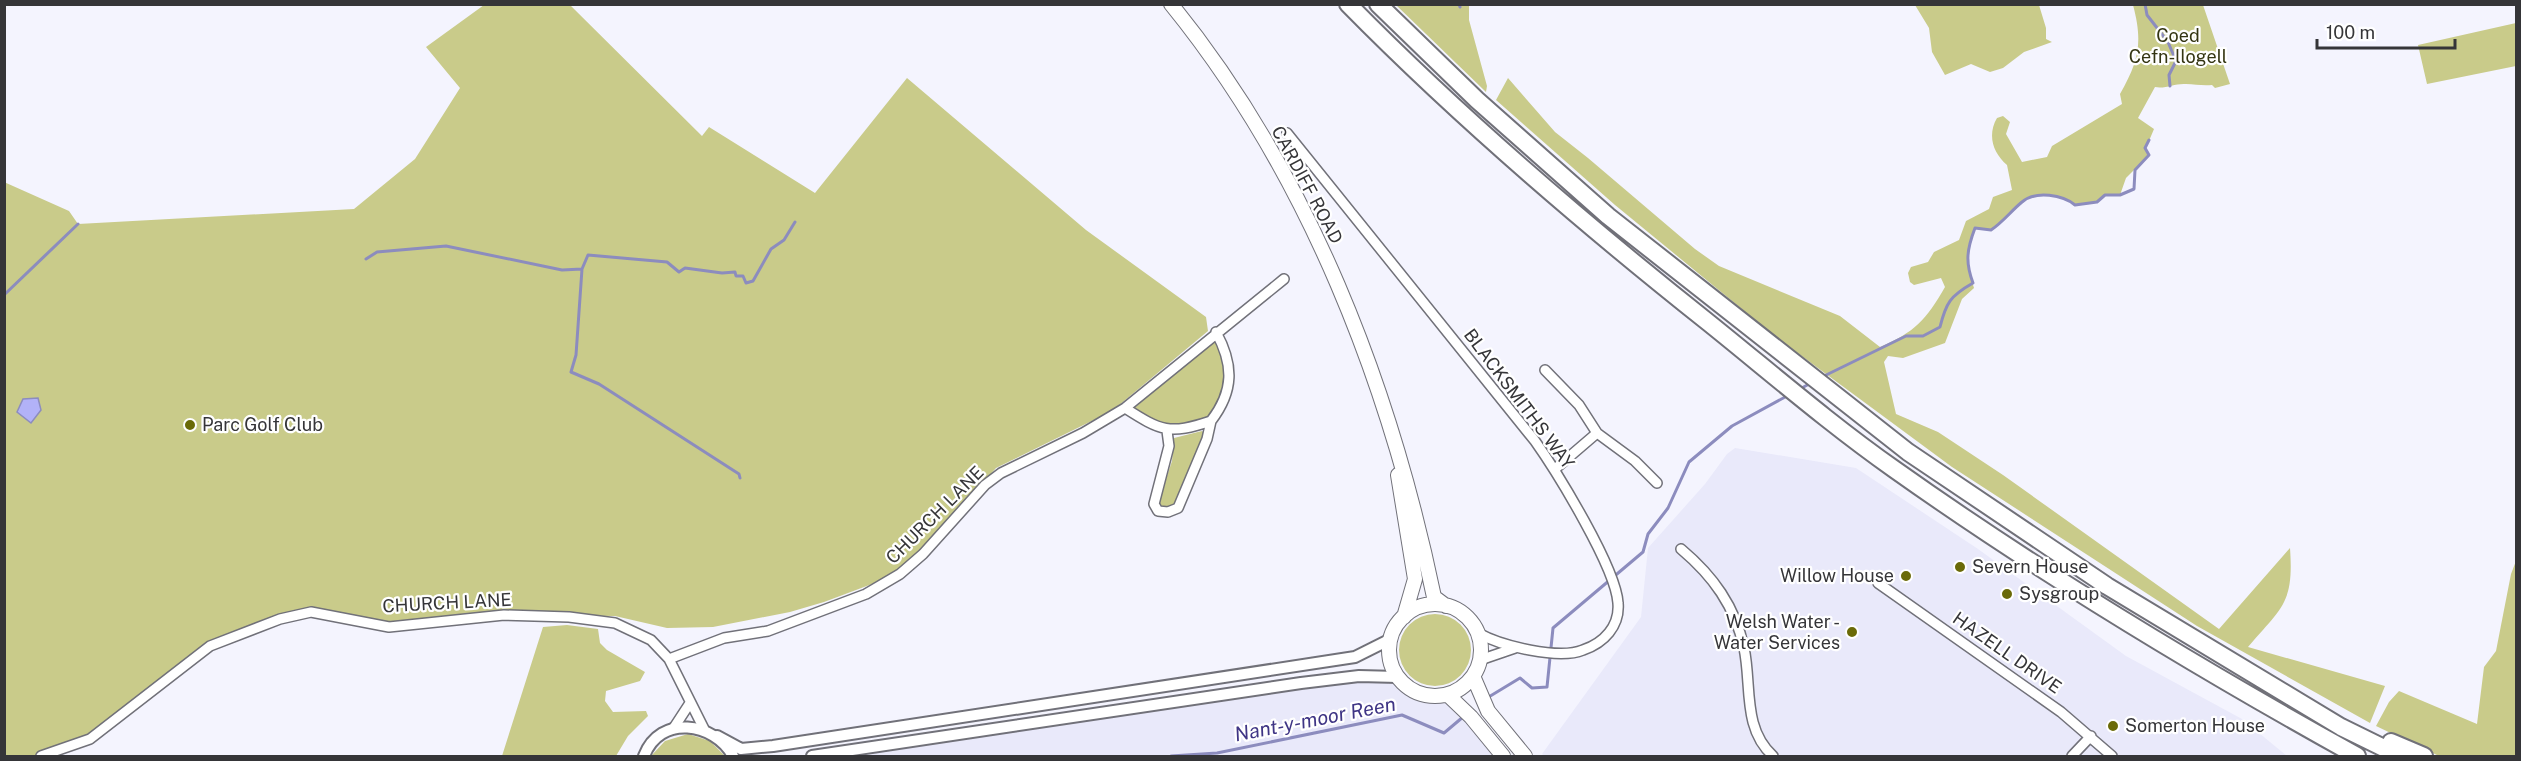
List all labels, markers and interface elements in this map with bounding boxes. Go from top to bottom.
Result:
scale bar [2317,12,2455,50]
text: 100 m [2326,22,2375,43]
park label: Coed Cefn-llogell [2129,25,2227,67]
street label: CARDIFF ROAD [1268,122,1347,247]
street label: BLACKSMITHS WAY [1460,324,1579,473]
place label: Parc Golf Club [202,414,323,435]
marker: Parc Golf Club [183,418,197,432]
street label: CHURCH LANE [881,461,988,568]
place label: Severn House [1972,556,2089,577]
marker: Severn House [1953,560,1967,574]
place label: Willow House [1780,565,1894,586]
marker: Willow House [1899,569,1913,583]
place label: Sysgroup [2019,583,2099,604]
marker: Sysgroup [2000,587,2014,601]
street label: CHURCH LANE [382,589,512,616]
street label: HAZELL DRIVE [1949,607,2066,698]
place label: Welsh Water - Water Services [1714,611,1840,653]
marker: Welsh Water - Water Services [1845,625,1859,639]
water label: Nant-y-moor Reen [1232,692,1398,746]
place label: Somerton House [2125,715,2265,736]
marker: Somerton House [2106,719,2120,733]

